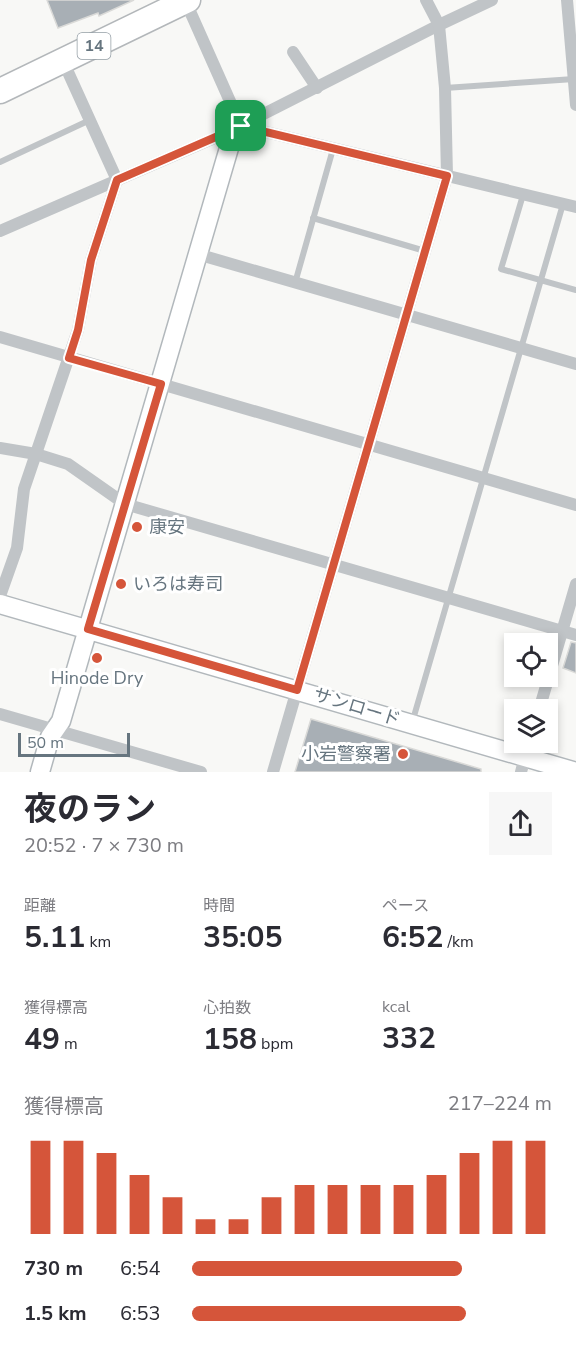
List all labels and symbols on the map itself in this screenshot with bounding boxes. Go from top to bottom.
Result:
road number: 14 [78,33,110,59]
pin [215,100,266,151]
place label: 康安 [149,515,185,539]
marker: 康安 [130,520,144,534]
place label: いろは寿司 [133,572,223,596]
marker: いろは寿司 [114,577,128,591]
marker: Hinode Dry [90,651,104,665]
place label: Hinode Dry [51,666,144,690]
street label: サンロード [310,682,404,732]
scale bar [18,730,130,758]
place label: 小岩警察署 [301,742,391,766]
marker: 小岩警察署 [396,747,410,761]

